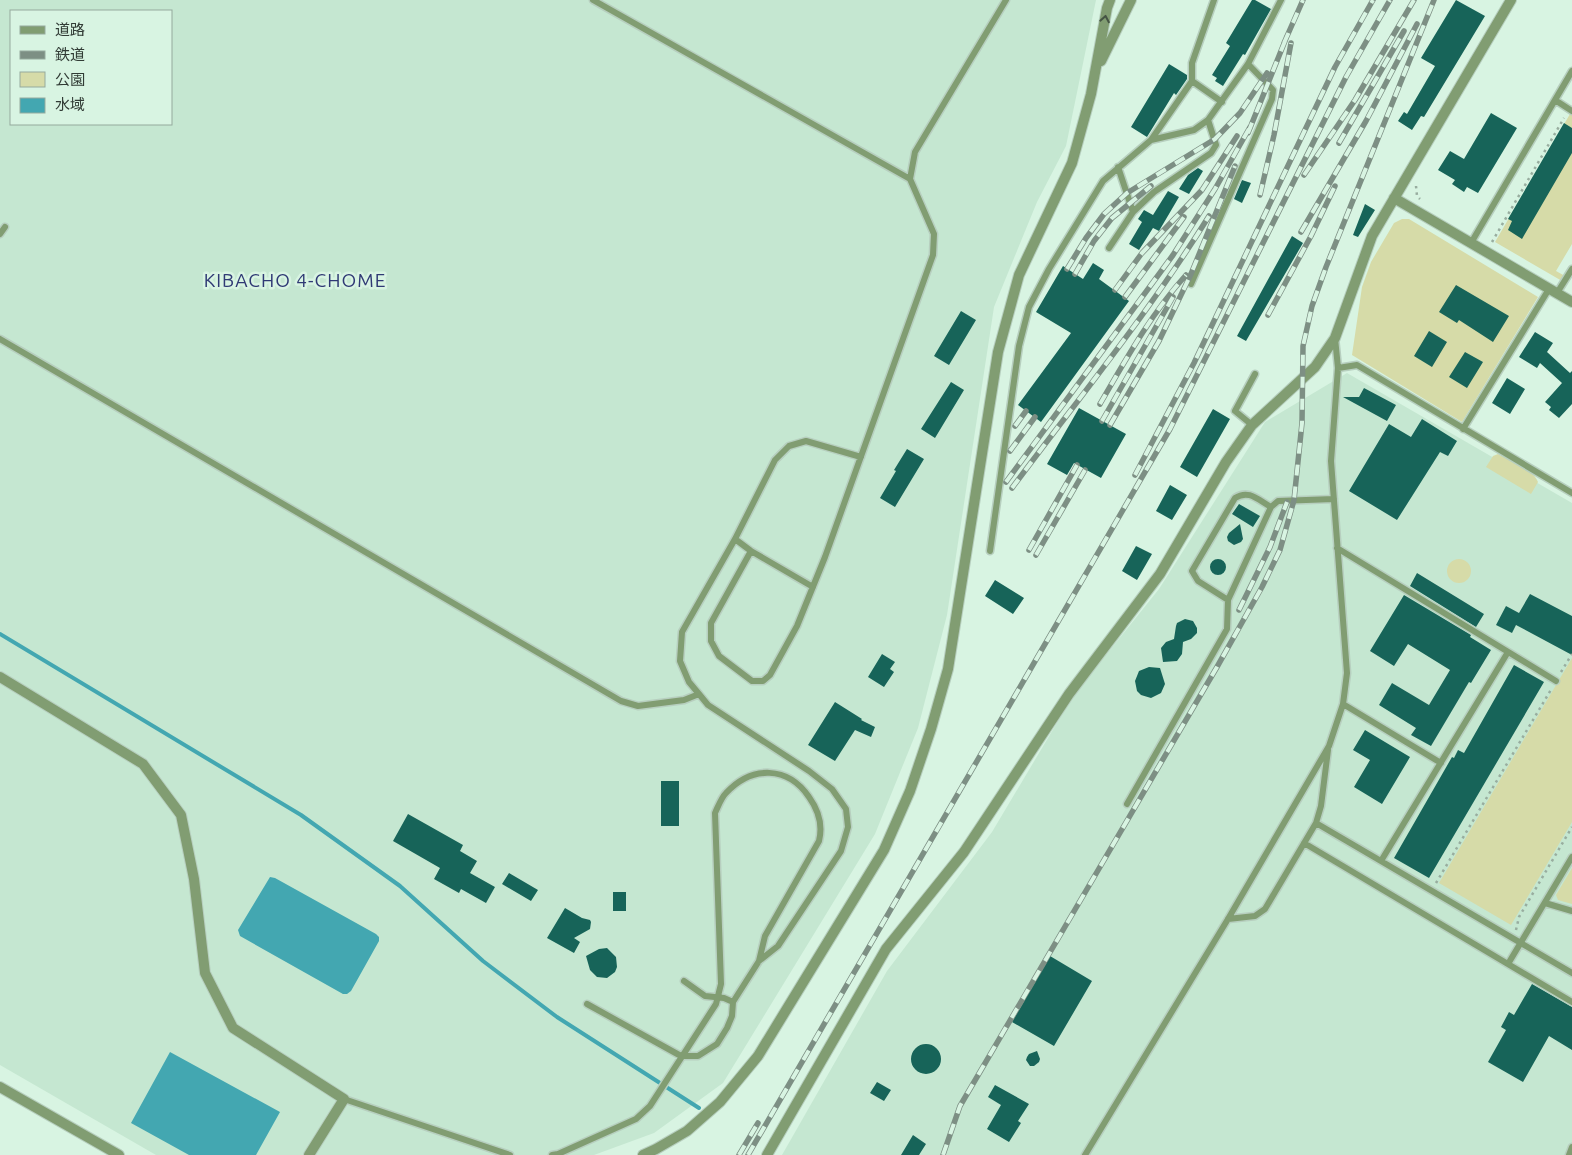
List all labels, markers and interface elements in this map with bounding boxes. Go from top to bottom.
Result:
legend [10,10,172,125]
one-way arrow [1099,15,1109,24]
text: 道路 [55,21,85,38]
text: 鉄道 [55,46,85,63]
text: 公園 [55,71,85,88]
text: 水域 [55,96,85,113]
district label: KIBACHO 4-CHOME [204,269,386,291]

